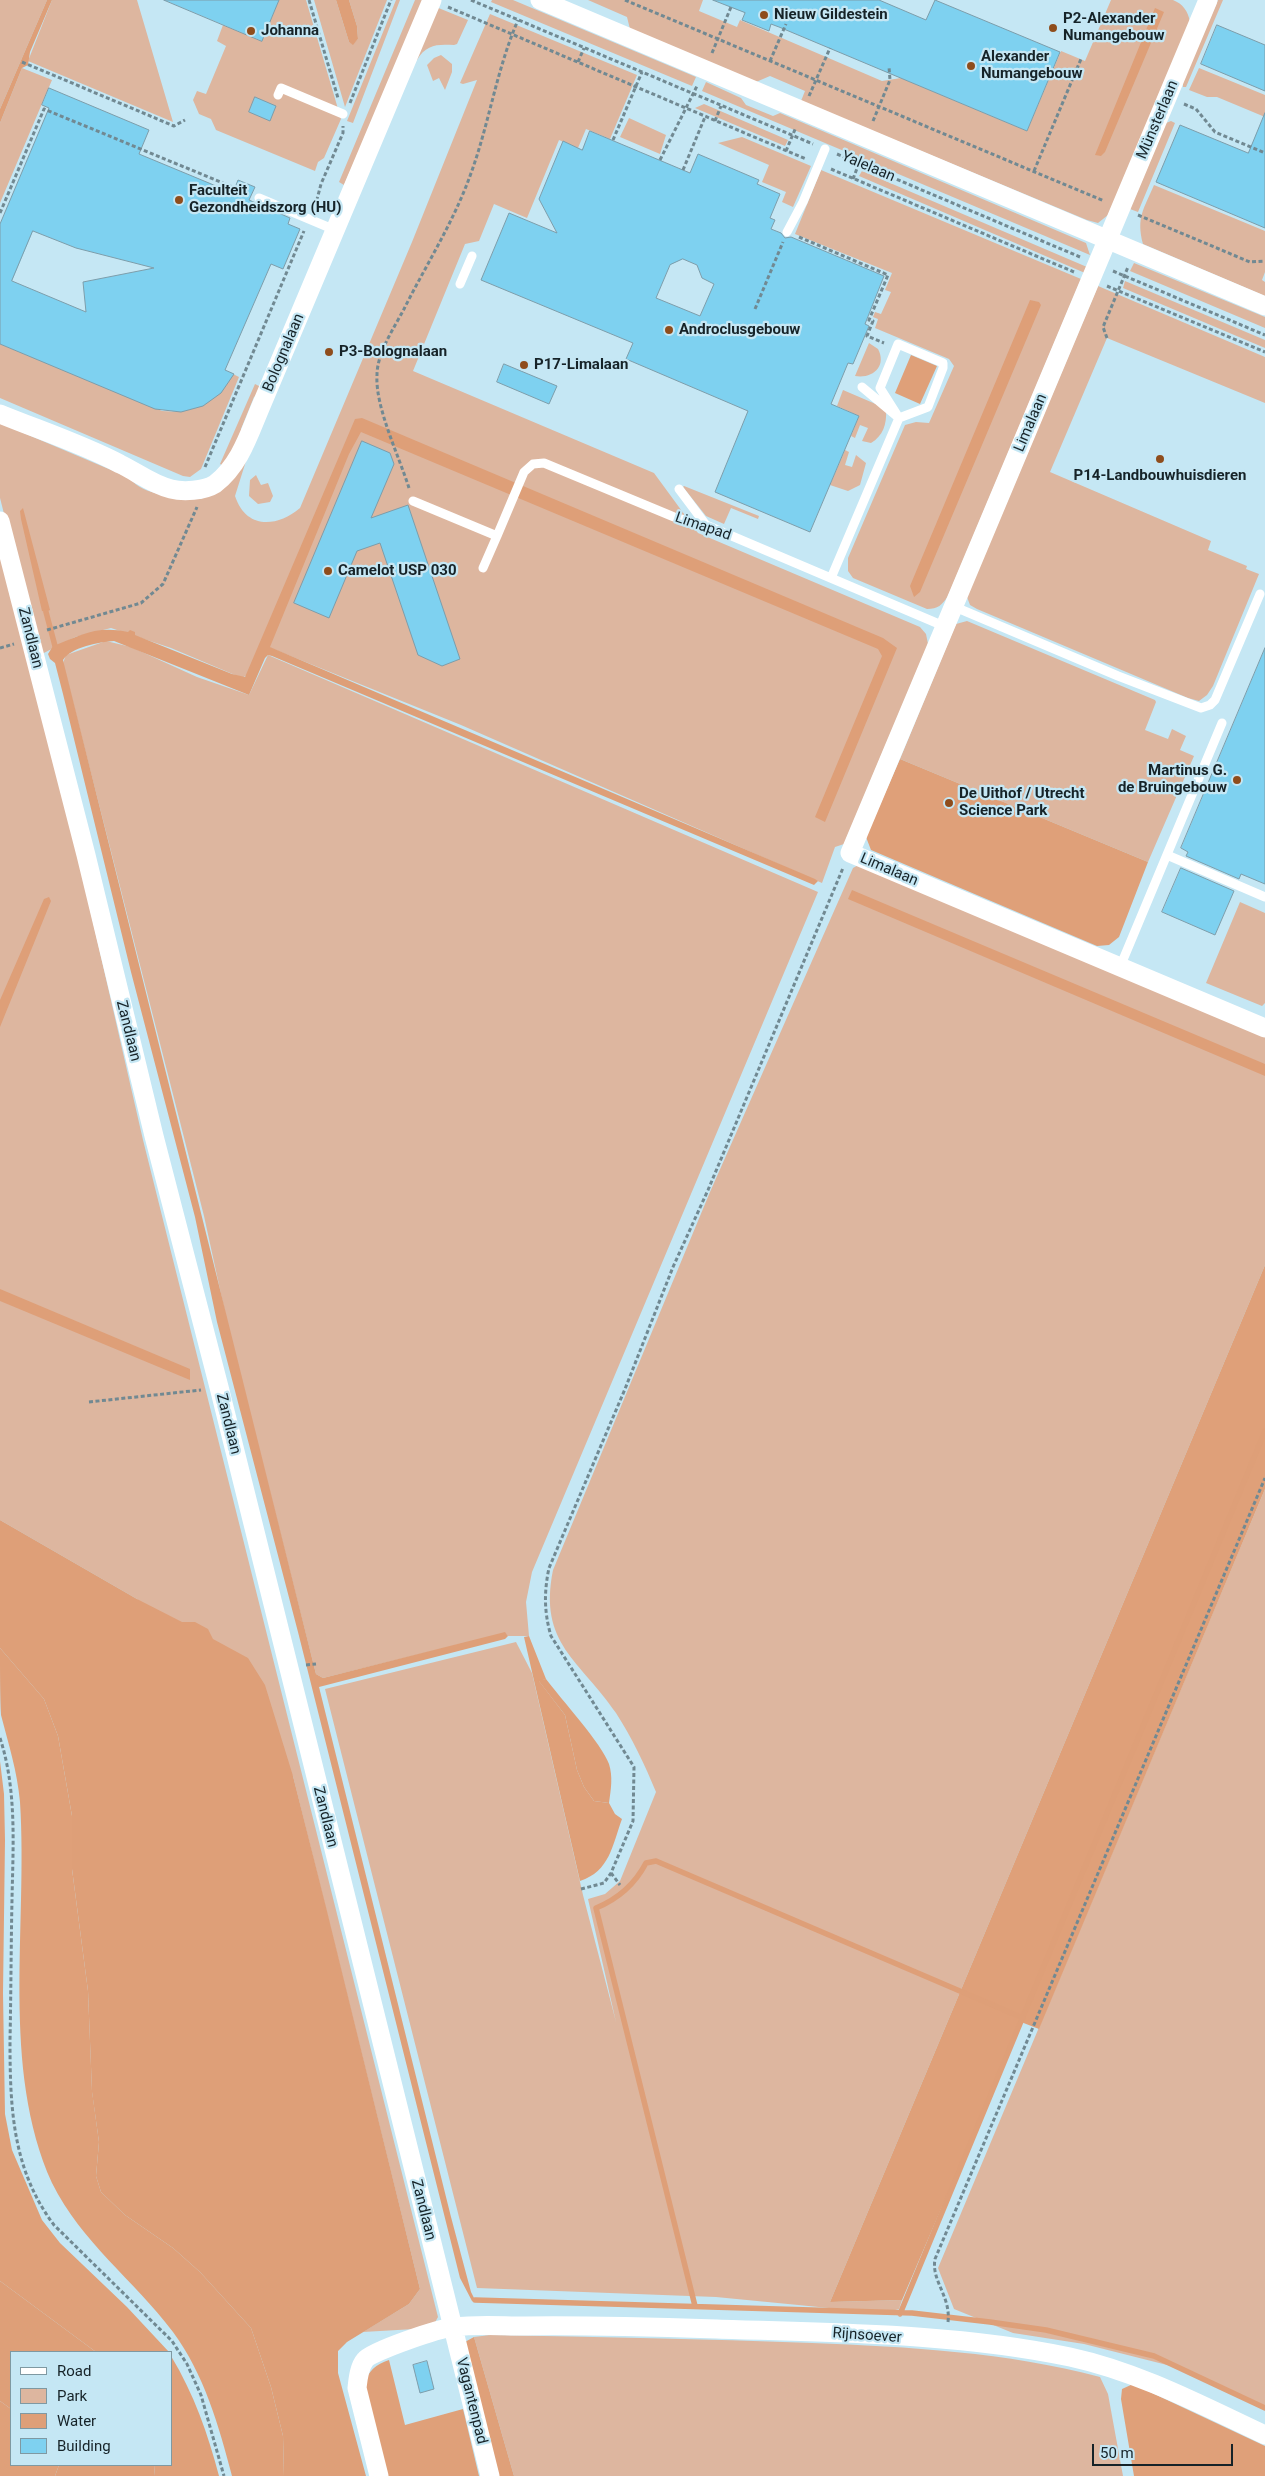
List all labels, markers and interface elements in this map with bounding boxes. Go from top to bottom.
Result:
place label: Nieuw Gildestein [774,6,888,24]
marker: Nieuw Gildestein [758,9,770,21]
place label: P2-Alexander Numangebouw [1063,10,1164,45]
place label: Johanna [261,22,319,40]
marker: P2-Alexander Numangebouw [1047,22,1059,34]
marker: Johanna [245,25,257,37]
place label: Alexander Numangebouw [981,48,1082,83]
marker: Alexander Numangebouw [965,60,977,72]
street label: Münsterlaan [1133,78,1183,162]
street label: Yalelaan [838,148,898,186]
place label: Faculteit Gezondheidszorg (HU) [189,182,341,217]
marker: Faculteit Gezondheidszorg (HU) [173,194,185,206]
street label: Bolognalaan [259,311,309,395]
place label: Androclusgebouw [679,321,800,339]
marker: Androclusgebouw [663,324,675,336]
place label: P3-Bolognalaan [339,343,447,361]
marker: P3-Bolognalaan [323,346,335,358]
place label: P17-Limalaan [534,356,628,374]
marker: P17-Limalaan [518,359,530,371]
street label: Limalaan [1011,391,1051,455]
marker: P14-Landbouwhuisdieren [1154,453,1166,465]
place label: P14-Landbouwhuisdieren [1074,467,1246,485]
street label: Limapad [673,509,733,545]
place label: Camelot USP 030 [338,562,457,580]
marker: Camelot USP 030 [322,565,334,577]
street label: Zandlaan [14,606,46,670]
place label: Martinus G. de Bruingebouw [1118,762,1227,797]
marker: Martinus G. de Bruingebouw [1231,774,1243,786]
place label: De Uithof / Utrecht Science Park [959,785,1084,820]
marker: De Uithof / Utrecht Science Park [943,797,955,809]
street label: Limalaan [857,850,921,890]
street label: Zandlaan [112,999,144,1063]
street label: Zandlaan [212,1392,244,1456]
street label: Zandlaan [309,1785,341,1849]
street label: Zandlaan [407,2178,439,2242]
street label: Rijnsoever [832,2325,902,2347]
legend [10,2351,172,2466]
street label: Vagantenpad [452,2356,490,2446]
text: Road [57,2362,91,2380]
text: Park [57,2387,87,2405]
text: Water [57,2412,96,2430]
scale bar [1095,2434,1236,2466]
text: Building [57,2437,111,2455]
text: 50 m [1100,2444,1134,2462]

